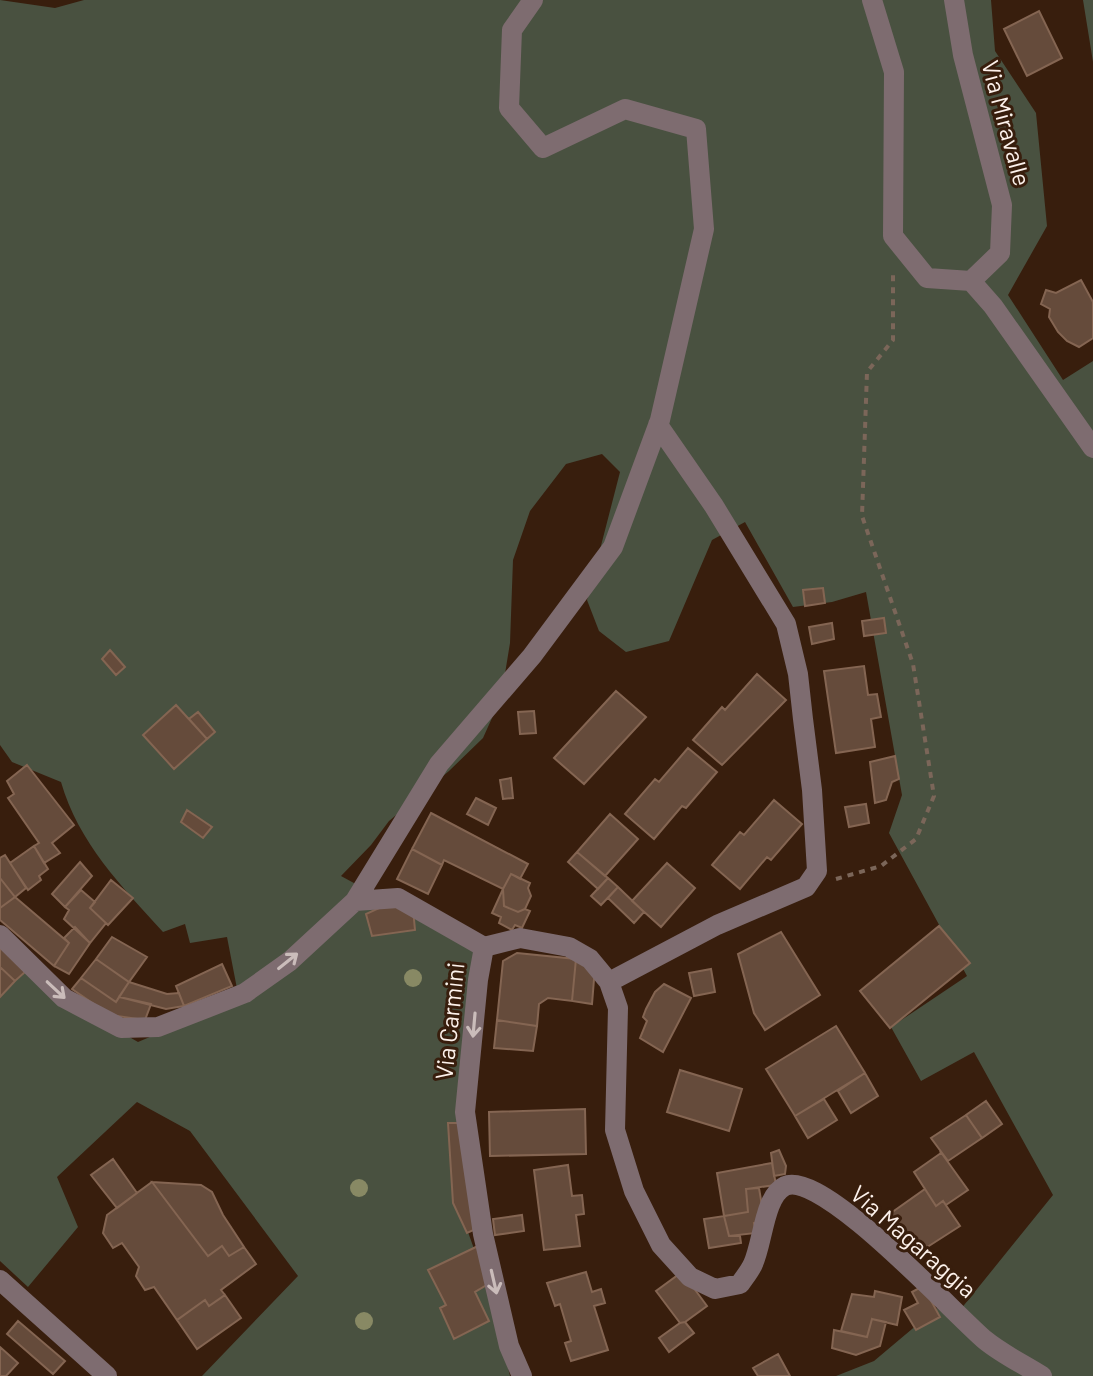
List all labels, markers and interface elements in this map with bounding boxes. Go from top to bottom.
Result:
street label: Via Miravalle [976,57,1038,189]
one-way arrow [278,952,298,970]
street label: Via Carmini [428,961,470,1081]
one-way arrow [46,980,66,999]
one-way arrow [466,1011,481,1038]
street label: Via Magaraggia [845,1179,983,1303]
one-way arrow [488,1268,503,1294]

